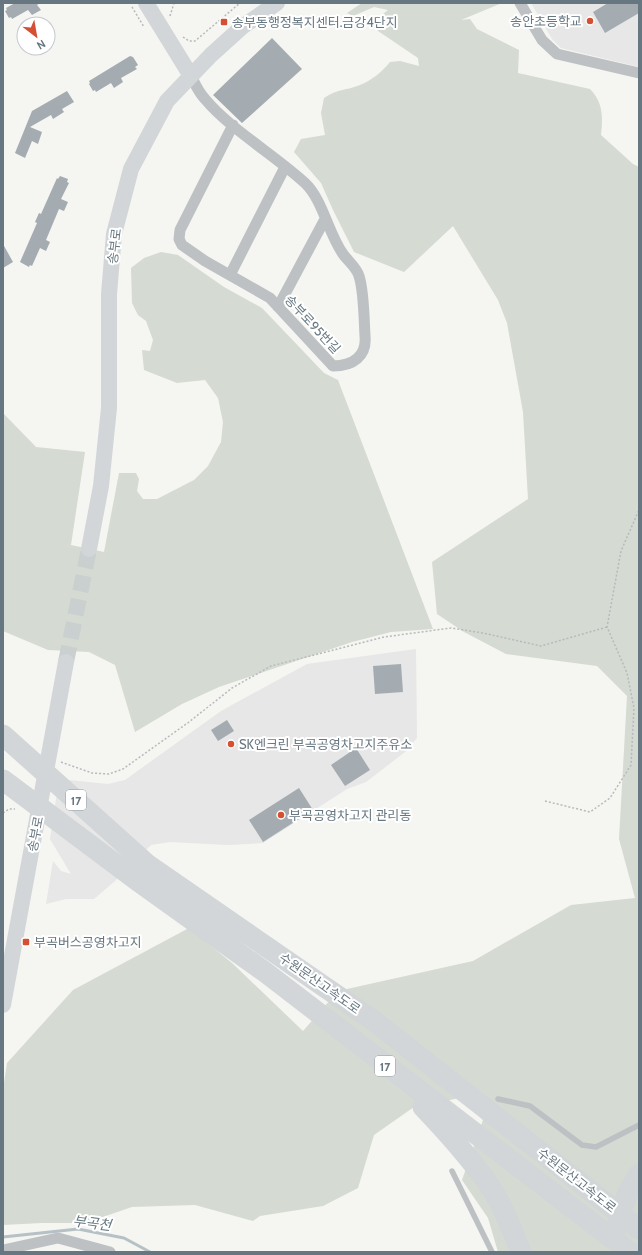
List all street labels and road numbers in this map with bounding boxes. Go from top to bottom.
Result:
street label: 송부로 [104,227,124,265]
street label: 송부로95번길 [282,291,344,357]
road number: 17 [66,790,86,810]
street label: 송부로 [24,815,46,853]
street label: 수원문산고속도로 [276,949,364,1017]
road number: 17 [375,1056,395,1076]
street label: 수원문산고속도로 [534,1144,620,1216]

